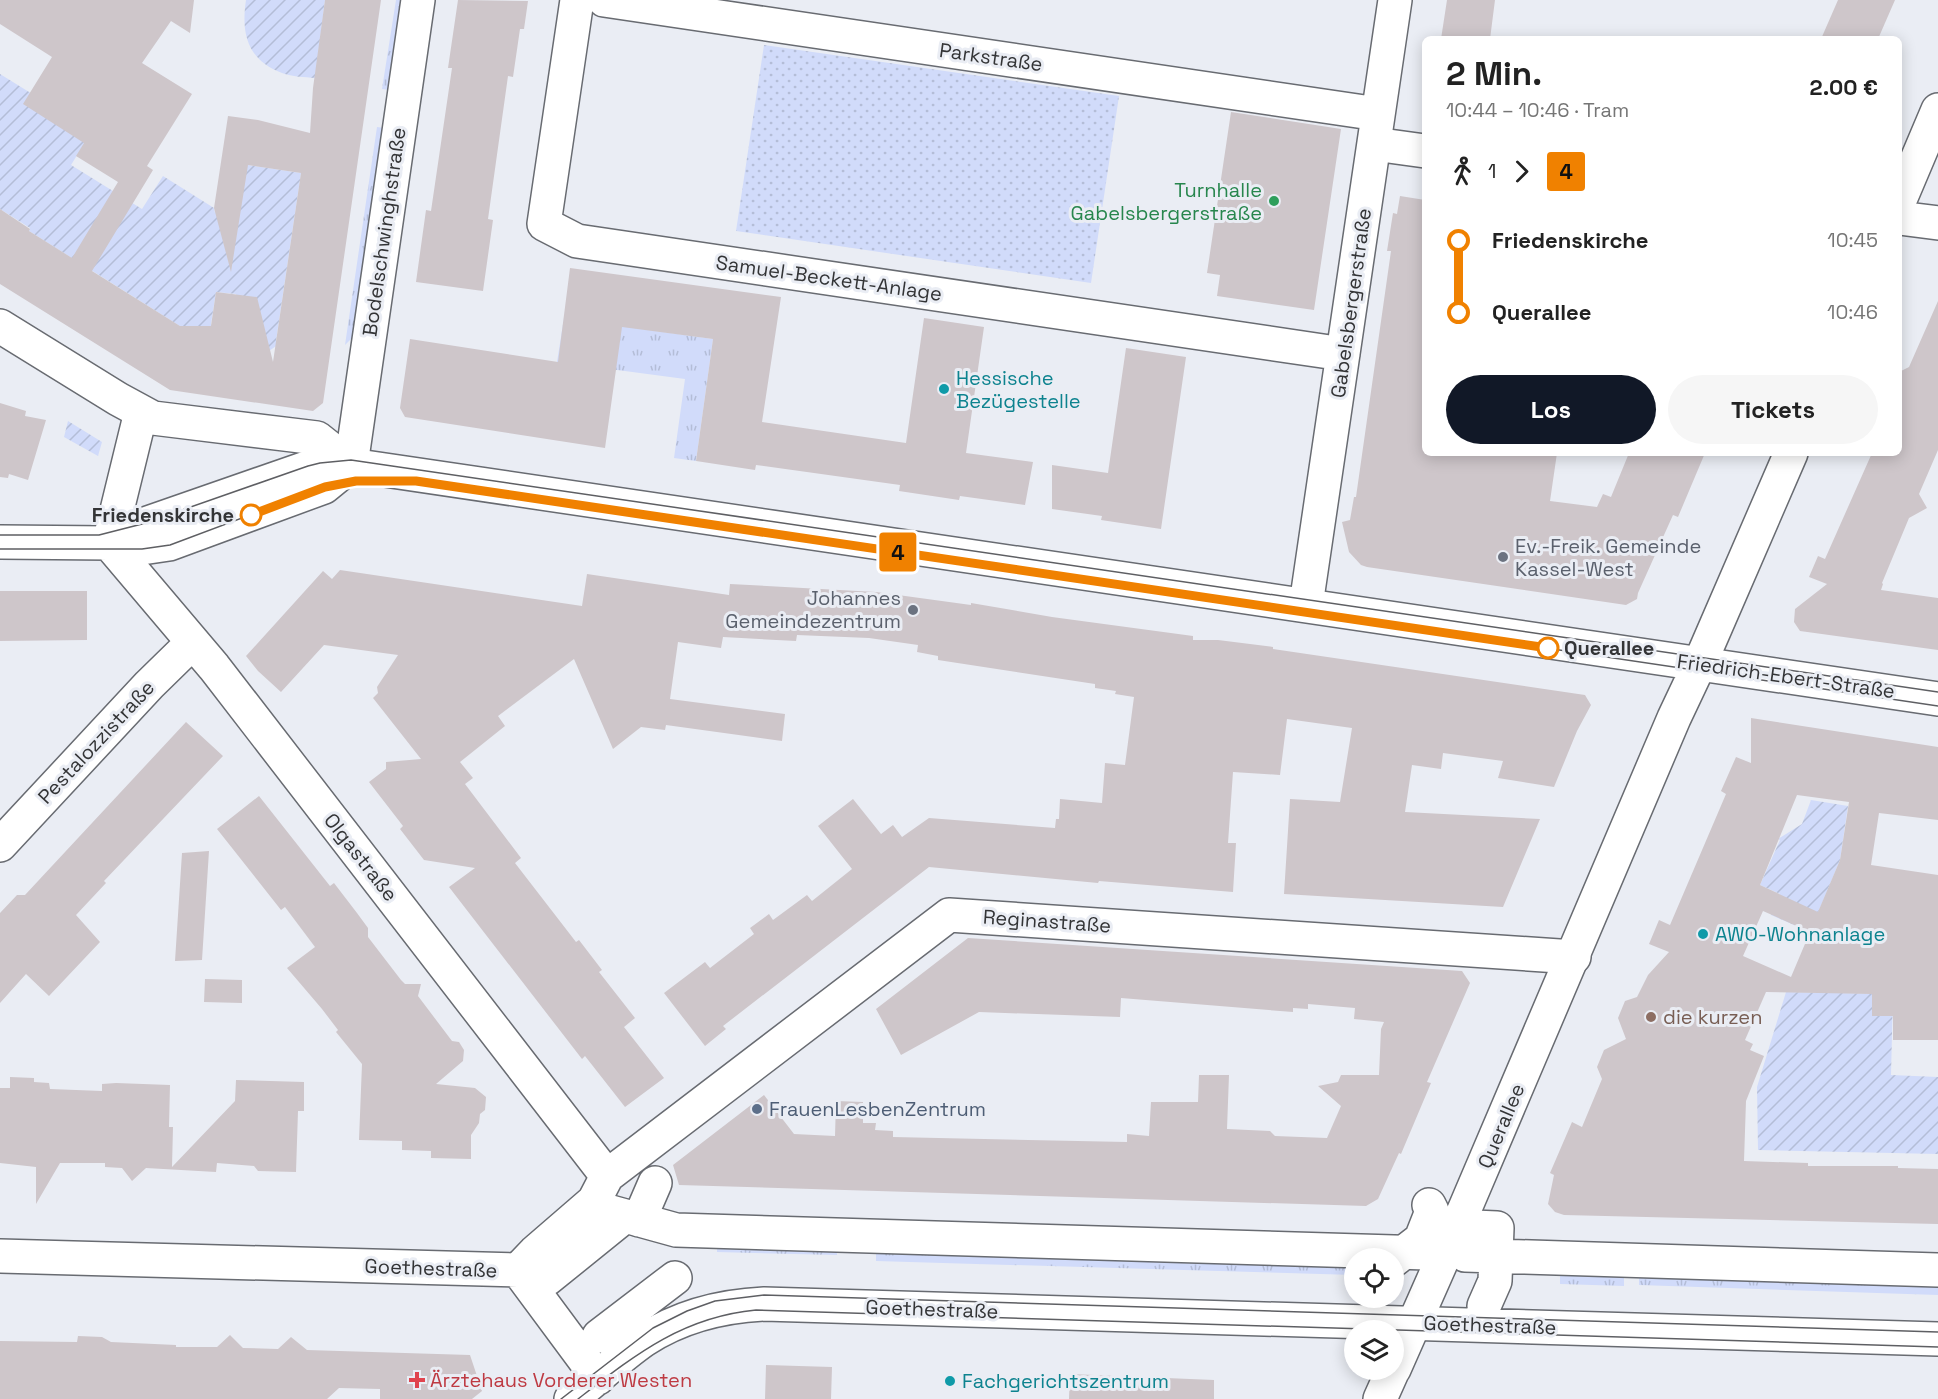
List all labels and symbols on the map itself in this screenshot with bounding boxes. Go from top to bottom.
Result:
street label: Parkstraße [938,37,1044,77]
street label: Bodelschwinghstraße [356,126,412,338]
place label: Turnhalle Gabelsbergerstraße [1071,177,1262,226]
marker: Turnhalle Gabelsbergerstraße [1267,194,1281,208]
street label: Gabelsbergerstraße [1325,206,1377,400]
street label: Samuel-Beckett-Anlage [714,249,944,307]
place label: Hessische Bezügestelle [956,365,1081,414]
marker: Hessische Bezügestelle [937,382,951,396]
place label: Friedenskirche [92,502,234,528]
marker: Friedenskirche [240,504,262,526]
line badge: 4 [878,532,918,572]
place label: Ev.-Freik. Gemeinde Kassel-West [1515,533,1701,582]
marker: Ev.-Freik. Gemeinde Kassel-West [1496,550,1510,564]
place label: Johannes Gemeindezentrum [725,585,901,634]
marker: Johannes Gemeindezentrum [906,603,920,617]
place label: Querallee [1564,635,1654,661]
marker: Querallee [1537,637,1559,659]
street label: Friedrich-Ebert-Straße [1675,648,1897,704]
street label: Pestalozzistraße [32,675,160,809]
street label: Olgastraße [318,808,404,906]
street label: Reginastraße [982,904,1112,938]
place label: AWO-Wohnanlage [1715,921,1885,947]
marker: AWO-Wohnanlage [1696,927,1710,941]
place label: die kurzen [1663,1004,1762,1030]
marker: die kurzen [1644,1010,1658,1024]
street label: Querallee [1472,1080,1530,1172]
place label: FrauenLesbenZentrum [769,1096,986,1122]
marker: FrauenLesbenZentrum [750,1102,764,1116]
street label: Goethestraße [364,1253,498,1283]
street label: Goethestraße [865,1294,999,1324]
street label: Goethestraße [1423,1310,1557,1340]
place label: Ärztehaus Vorderer Westen [430,1367,692,1393]
place label: Fachgerichtszentrum [962,1368,1169,1394]
marker: Ärztehaus Vorderer Westen [408,1371,426,1389]
marker: Fachgerichtszentrum [943,1374,957,1388]

